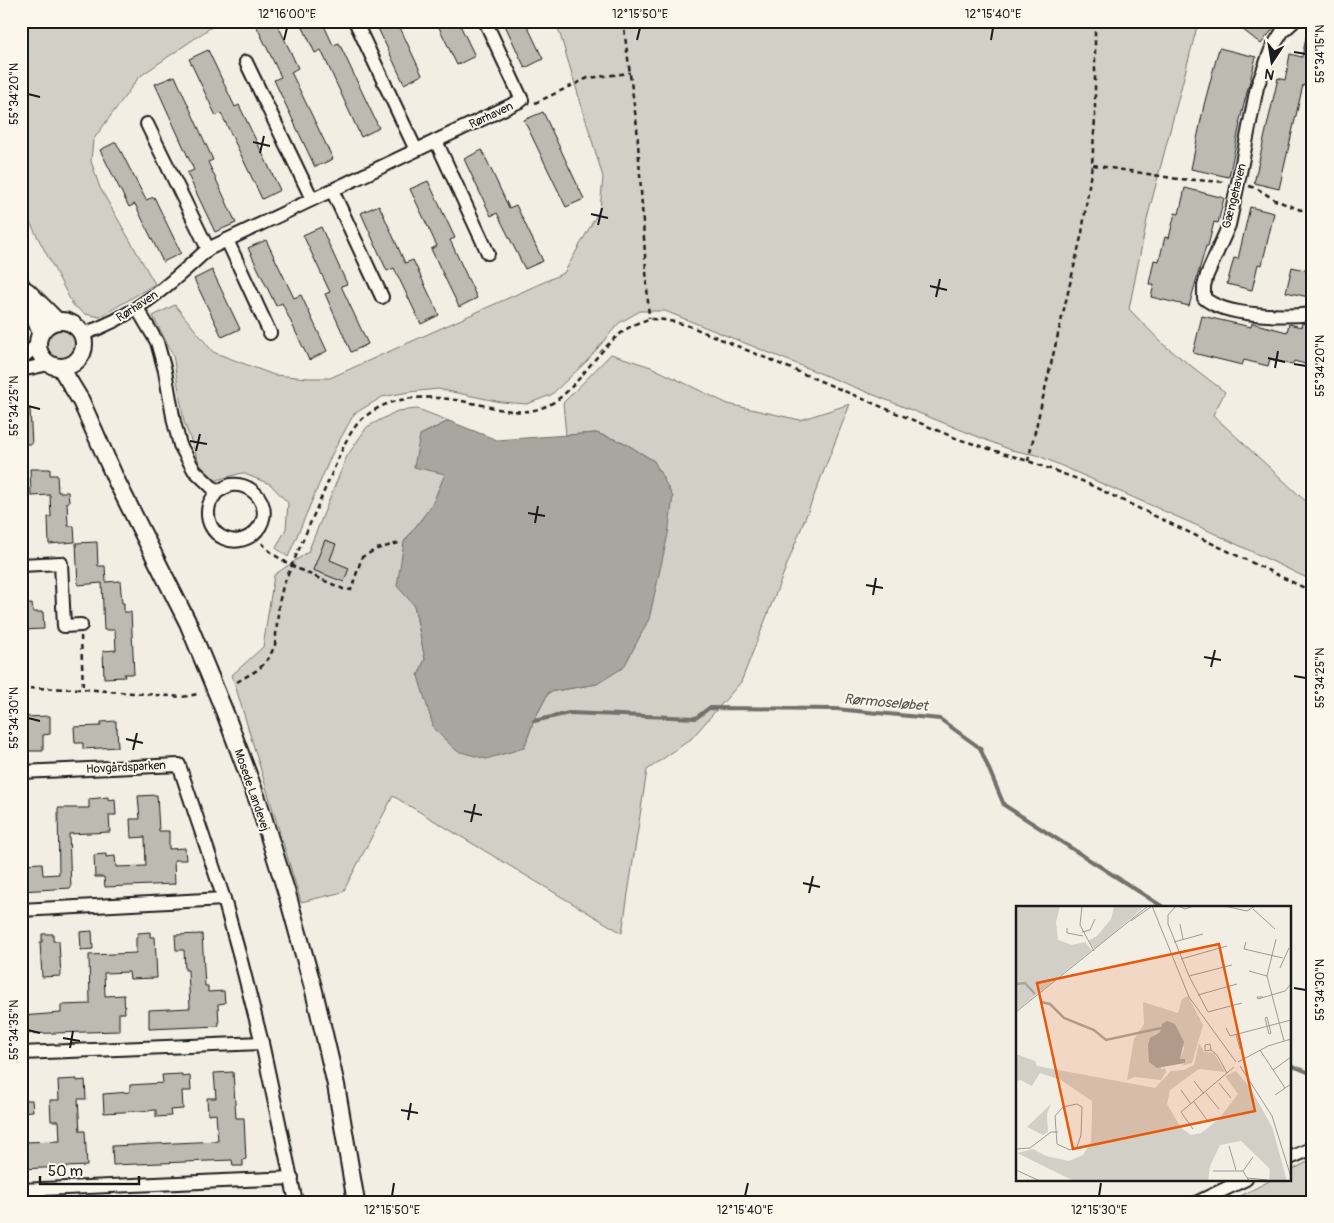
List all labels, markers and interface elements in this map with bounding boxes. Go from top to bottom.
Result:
text: 12°16'00"E [258,7,316,22]
text: 12°15'50"E [612,7,668,22]
text: 12°15'40"E [965,7,1021,22]
text: 55°34'15"N [1313,25,1328,83]
north arrow [1246,38,1296,88]
text: 55°34'20"N [7,63,22,125]
text: N [1263,65,1276,84]
street label: Rørhaven [467,99,516,132]
street label: Gængehaven [1219,162,1250,230]
street label: Rørhaven [114,287,161,325]
text: 55°34'20"N [1313,335,1328,397]
text: 55°34'25"N [7,376,22,436]
text: 55°34'25"N [1313,648,1328,708]
text: 55°34'30"N [7,687,22,749]
water label: Rørmoseløbet [843,690,930,715]
street label: Mosede Landevej [230,747,273,833]
street label: Hovgårdsparken [86,758,167,777]
inset map [1016,906,1292,1180]
text: 55°34'30"N [1313,959,1328,1021]
text: 55°34'35"N [7,1000,22,1060]
scale bar [40,1153,139,1185]
text: 50 m [48,1162,83,1181]
text: 12°15'50"E [364,1203,420,1218]
text: 12°15'40"E [717,1203,773,1218]
text: 12°15'30"E [1071,1203,1127,1218]

